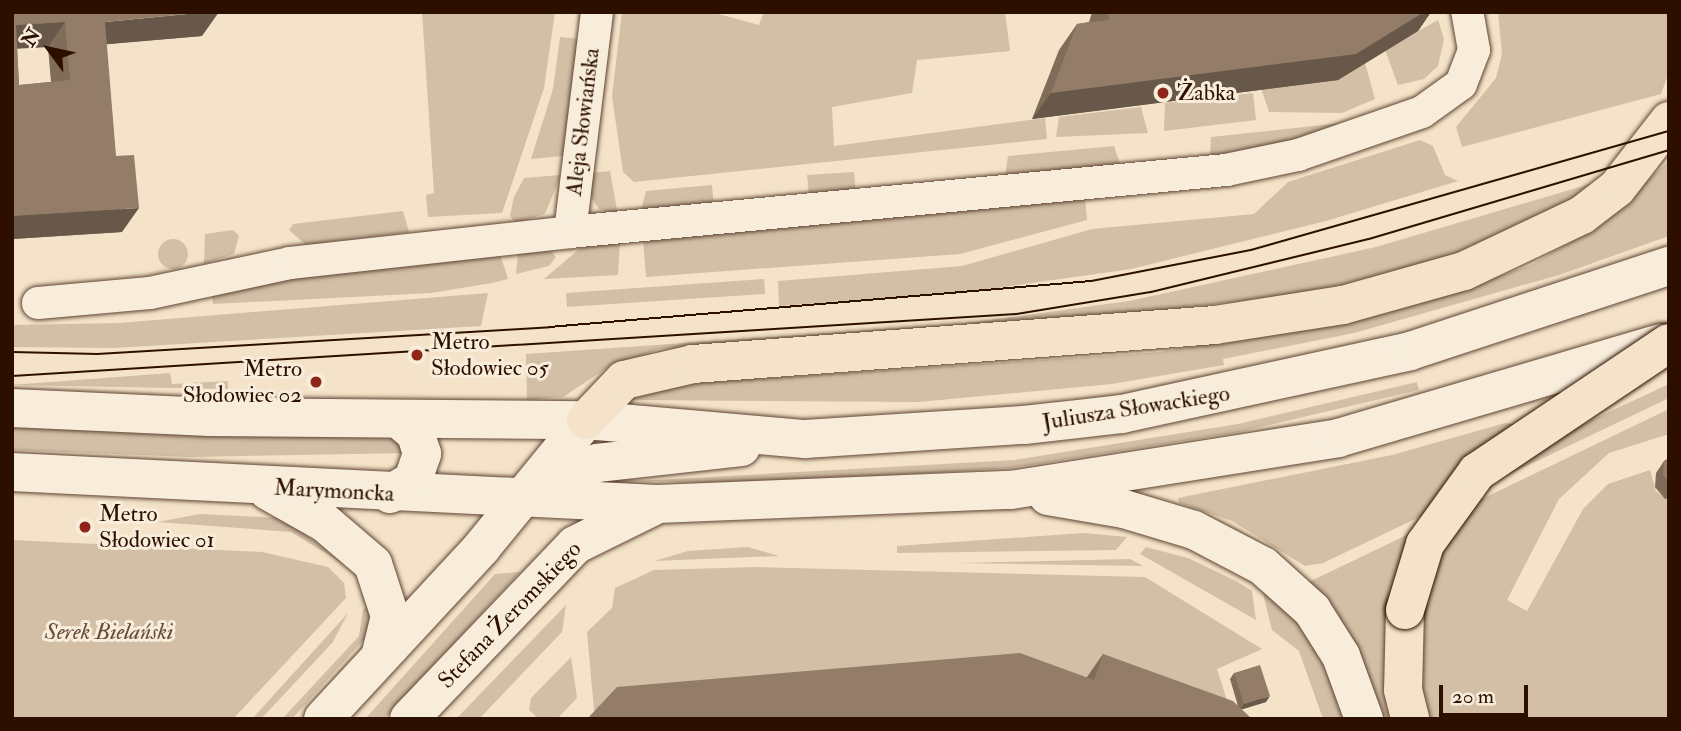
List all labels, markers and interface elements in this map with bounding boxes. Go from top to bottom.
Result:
north arrow [14,14,84,84]
text: N [17,24,46,51]
street label: Aleja Słowiańska [560,46,606,198]
place label: Żabka [1177,79,1235,107]
marker: Żabka [1155,85,1171,101]
place label: Metro Słodowiec 05 [431,328,549,382]
marker: Metro Słodowiec 05 [409,347,425,363]
place label: Metro Słodowiec 02 [183,355,302,409]
marker: Metro Słodowiec 02 [308,374,324,390]
street label: Juliusza Słowackiego [1040,380,1232,436]
street label: Marymoncka [273,474,395,508]
place label: Metro Słodowiec 01 [99,500,215,554]
marker: Metro Słodowiec 01 [77,519,93,535]
street label: Stefana Żeromskiego [433,536,587,694]
park label: Serek Bielański [45,618,173,646]
scale bar [1443,672,1532,716]
text: 20 m [1452,683,1494,710]

